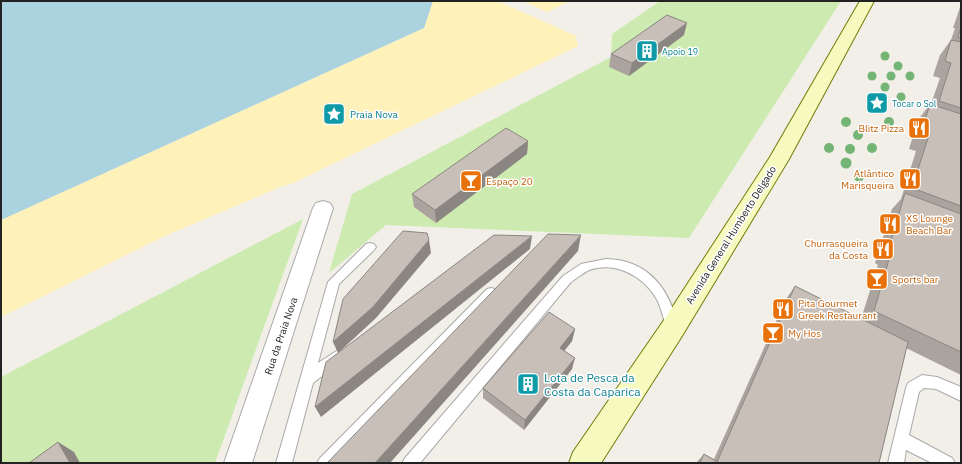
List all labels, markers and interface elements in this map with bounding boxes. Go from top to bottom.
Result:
building icon: Apoio 19 [634,38,660,64]
place label: Apoio 19 [662,46,698,57]
place icon: Tocar o Sol [864,90,890,116]
place label: Tocar o Sol [892,98,937,109]
place icon: Praia Nova [321,101,347,127]
place label: Praia Nova [350,108,399,121]
restaurant icon: Blitz Pizza [906,115,932,141]
place label: Blitz Pizza [859,122,905,135]
street label: Avenida General Humberto Delgado [683,163,779,307]
restaurant icon: Atlântico Marisqueira [897,166,923,192]
place label: Atlântico Marisqueira [841,167,895,192]
bar icon: Espaço 20 [458,168,484,194]
place label: Espaço 20 [486,175,533,188]
restaurant icon: XS Lounge Beach Bar [877,211,903,237]
place label: XS Lounge Beach Bar [906,212,953,237]
restaurant icon: Churrasqueira da Costa [870,236,896,262]
place label: Churrasqueira da Costa [804,237,869,262]
bar icon: Sports bar [864,266,890,292]
place label: Sports bar [892,273,939,286]
street label: Rua da Praia Nova [262,295,301,376]
restaurant icon: Pita Gourmet Greek Restaurant [770,296,796,322]
place label: Pita Gourmet Greek Restaurant [798,297,877,322]
bar icon: My Hos [760,320,786,346]
place label: My Hos [788,327,821,340]
place label: Lota de Pesca da Costa da Caparica [544,370,641,399]
building icon: Lota de Pesca da Costa da Caparica [515,371,541,397]

